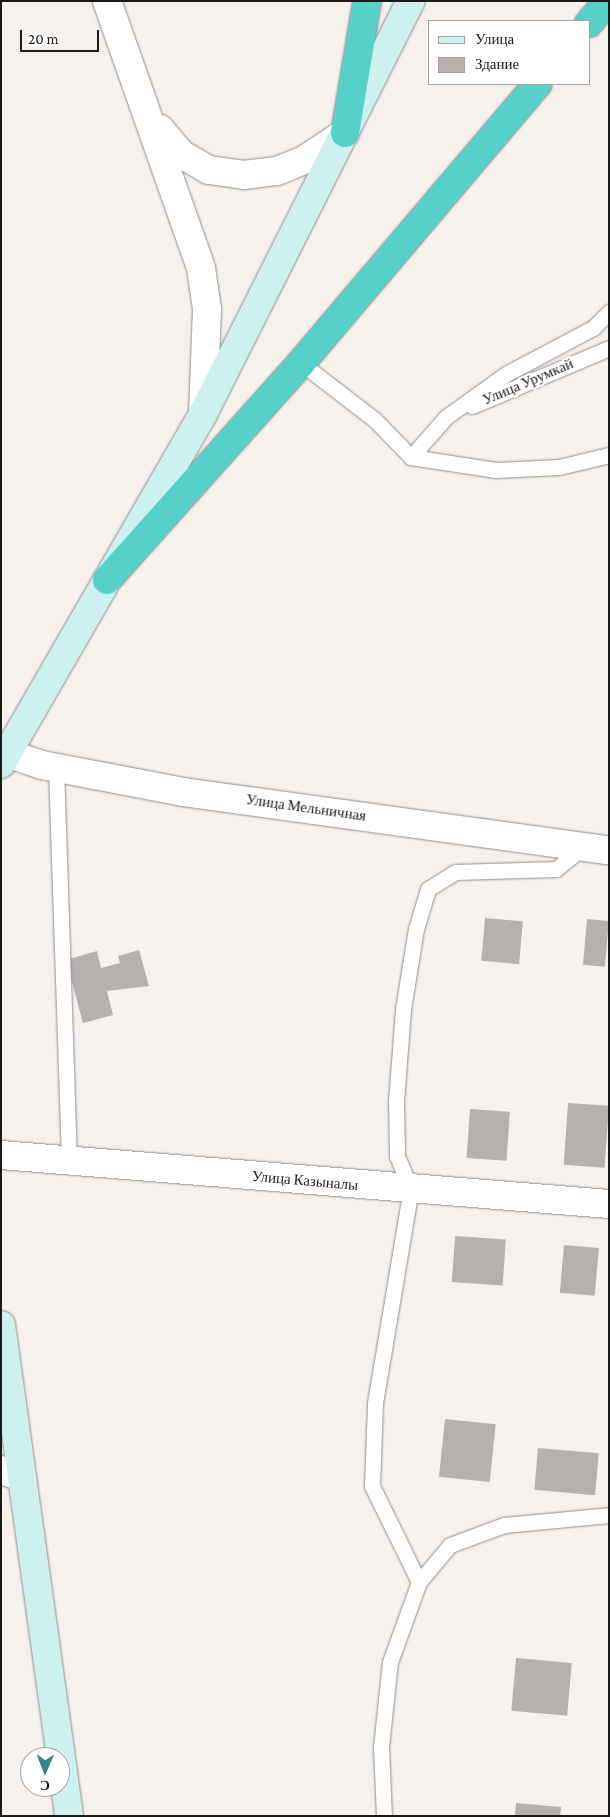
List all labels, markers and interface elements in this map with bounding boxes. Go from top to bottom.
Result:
scale bar [22,20,101,52]
legend [428,20,590,85]
text: 20 m [28,31,59,47]
text: Улица [475,31,514,47]
text: Здание [475,56,519,72]
street label: Улица Урумкай [480,355,576,409]
street label: Улица Мельничная [245,791,367,825]
street label: Улица Казыналы [251,1167,359,1195]
north arrow [20,1747,70,1797]
text: С [40,1778,50,1794]

